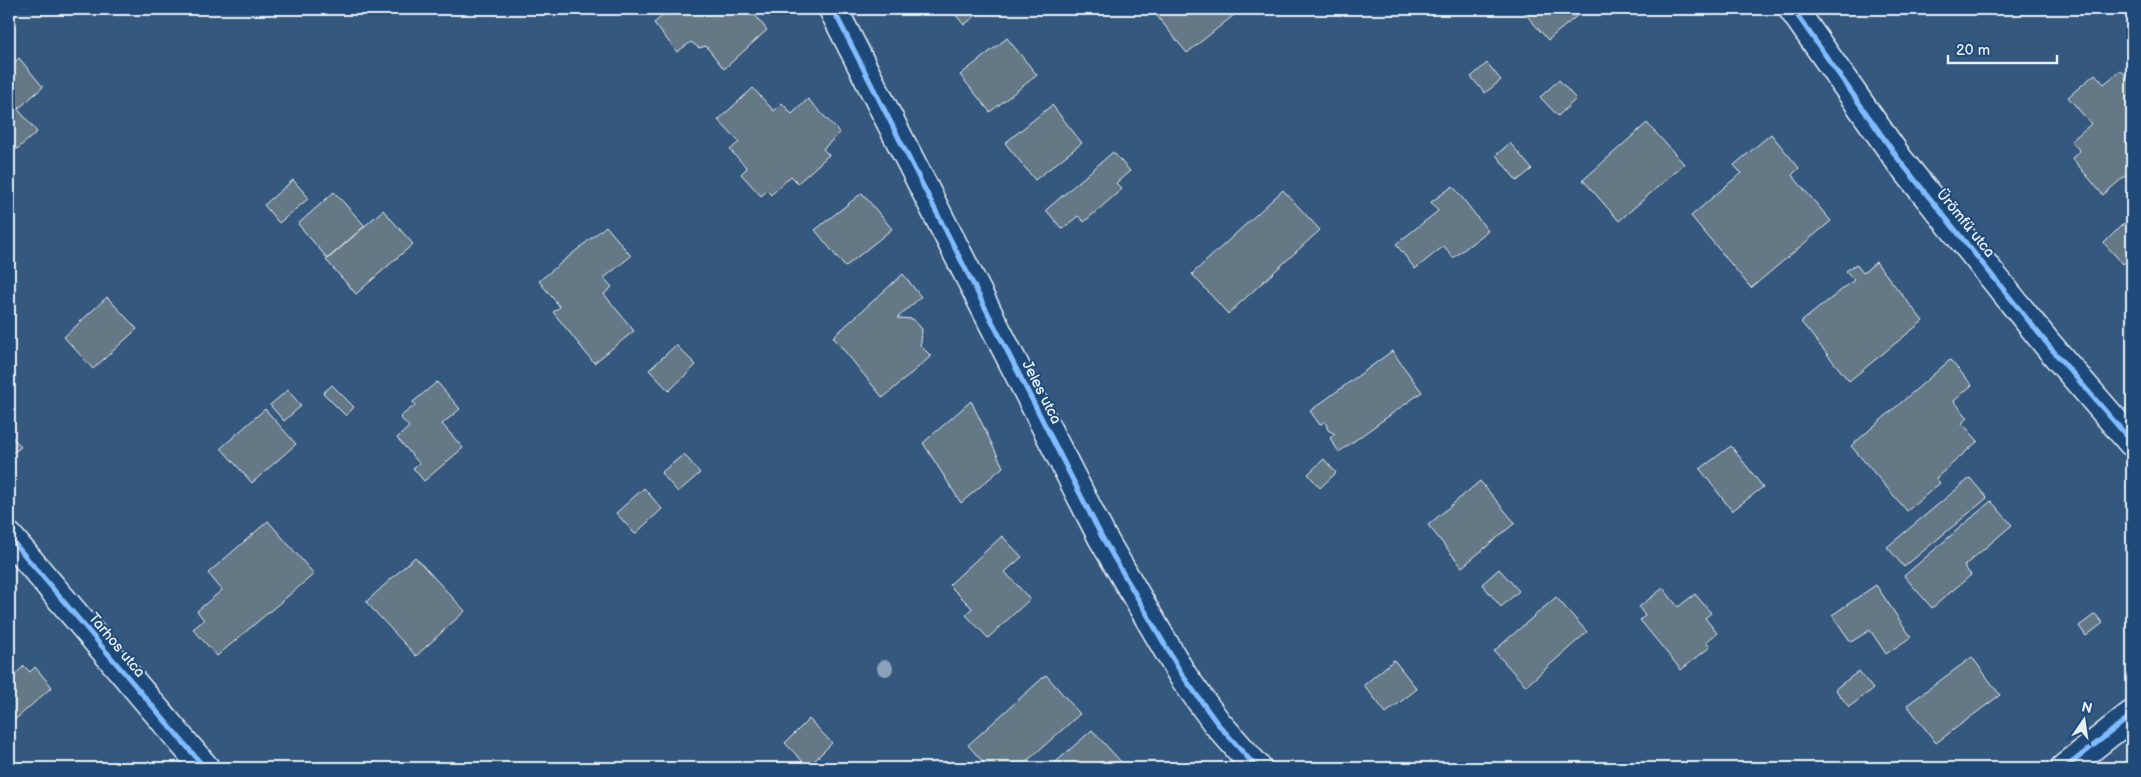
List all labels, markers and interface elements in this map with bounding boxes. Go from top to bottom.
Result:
scale bar [1948,32,2057,64]
text: 20 m [1956,41,1990,60]
street label: Ürömfű utca [1932,185,1999,261]
street label: Jeles utca [1017,357,1066,427]
street label: Tarhos utca [84,609,149,682]
north arrow [2058,694,2108,744]
text: N [2080,698,2094,717]

